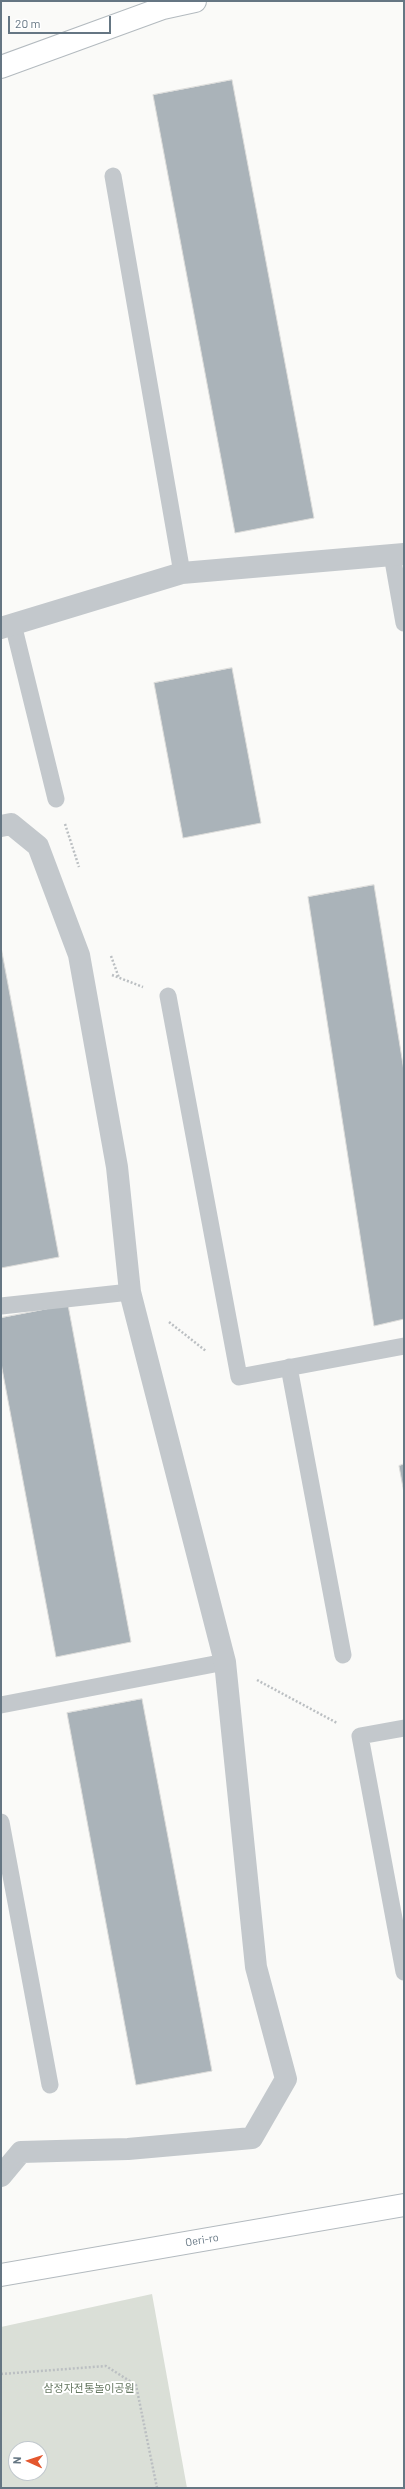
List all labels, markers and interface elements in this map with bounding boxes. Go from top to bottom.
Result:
scale bar [10,8,113,34]
text: 20 m [15,16,41,30]
street label: Oeri-ro [184,2231,220,2249]
park label: 삼정자전통놀이공원 [43,2381,135,2395]
north arrow [8,2441,48,2481]
text: N [10,2456,23,2464]

